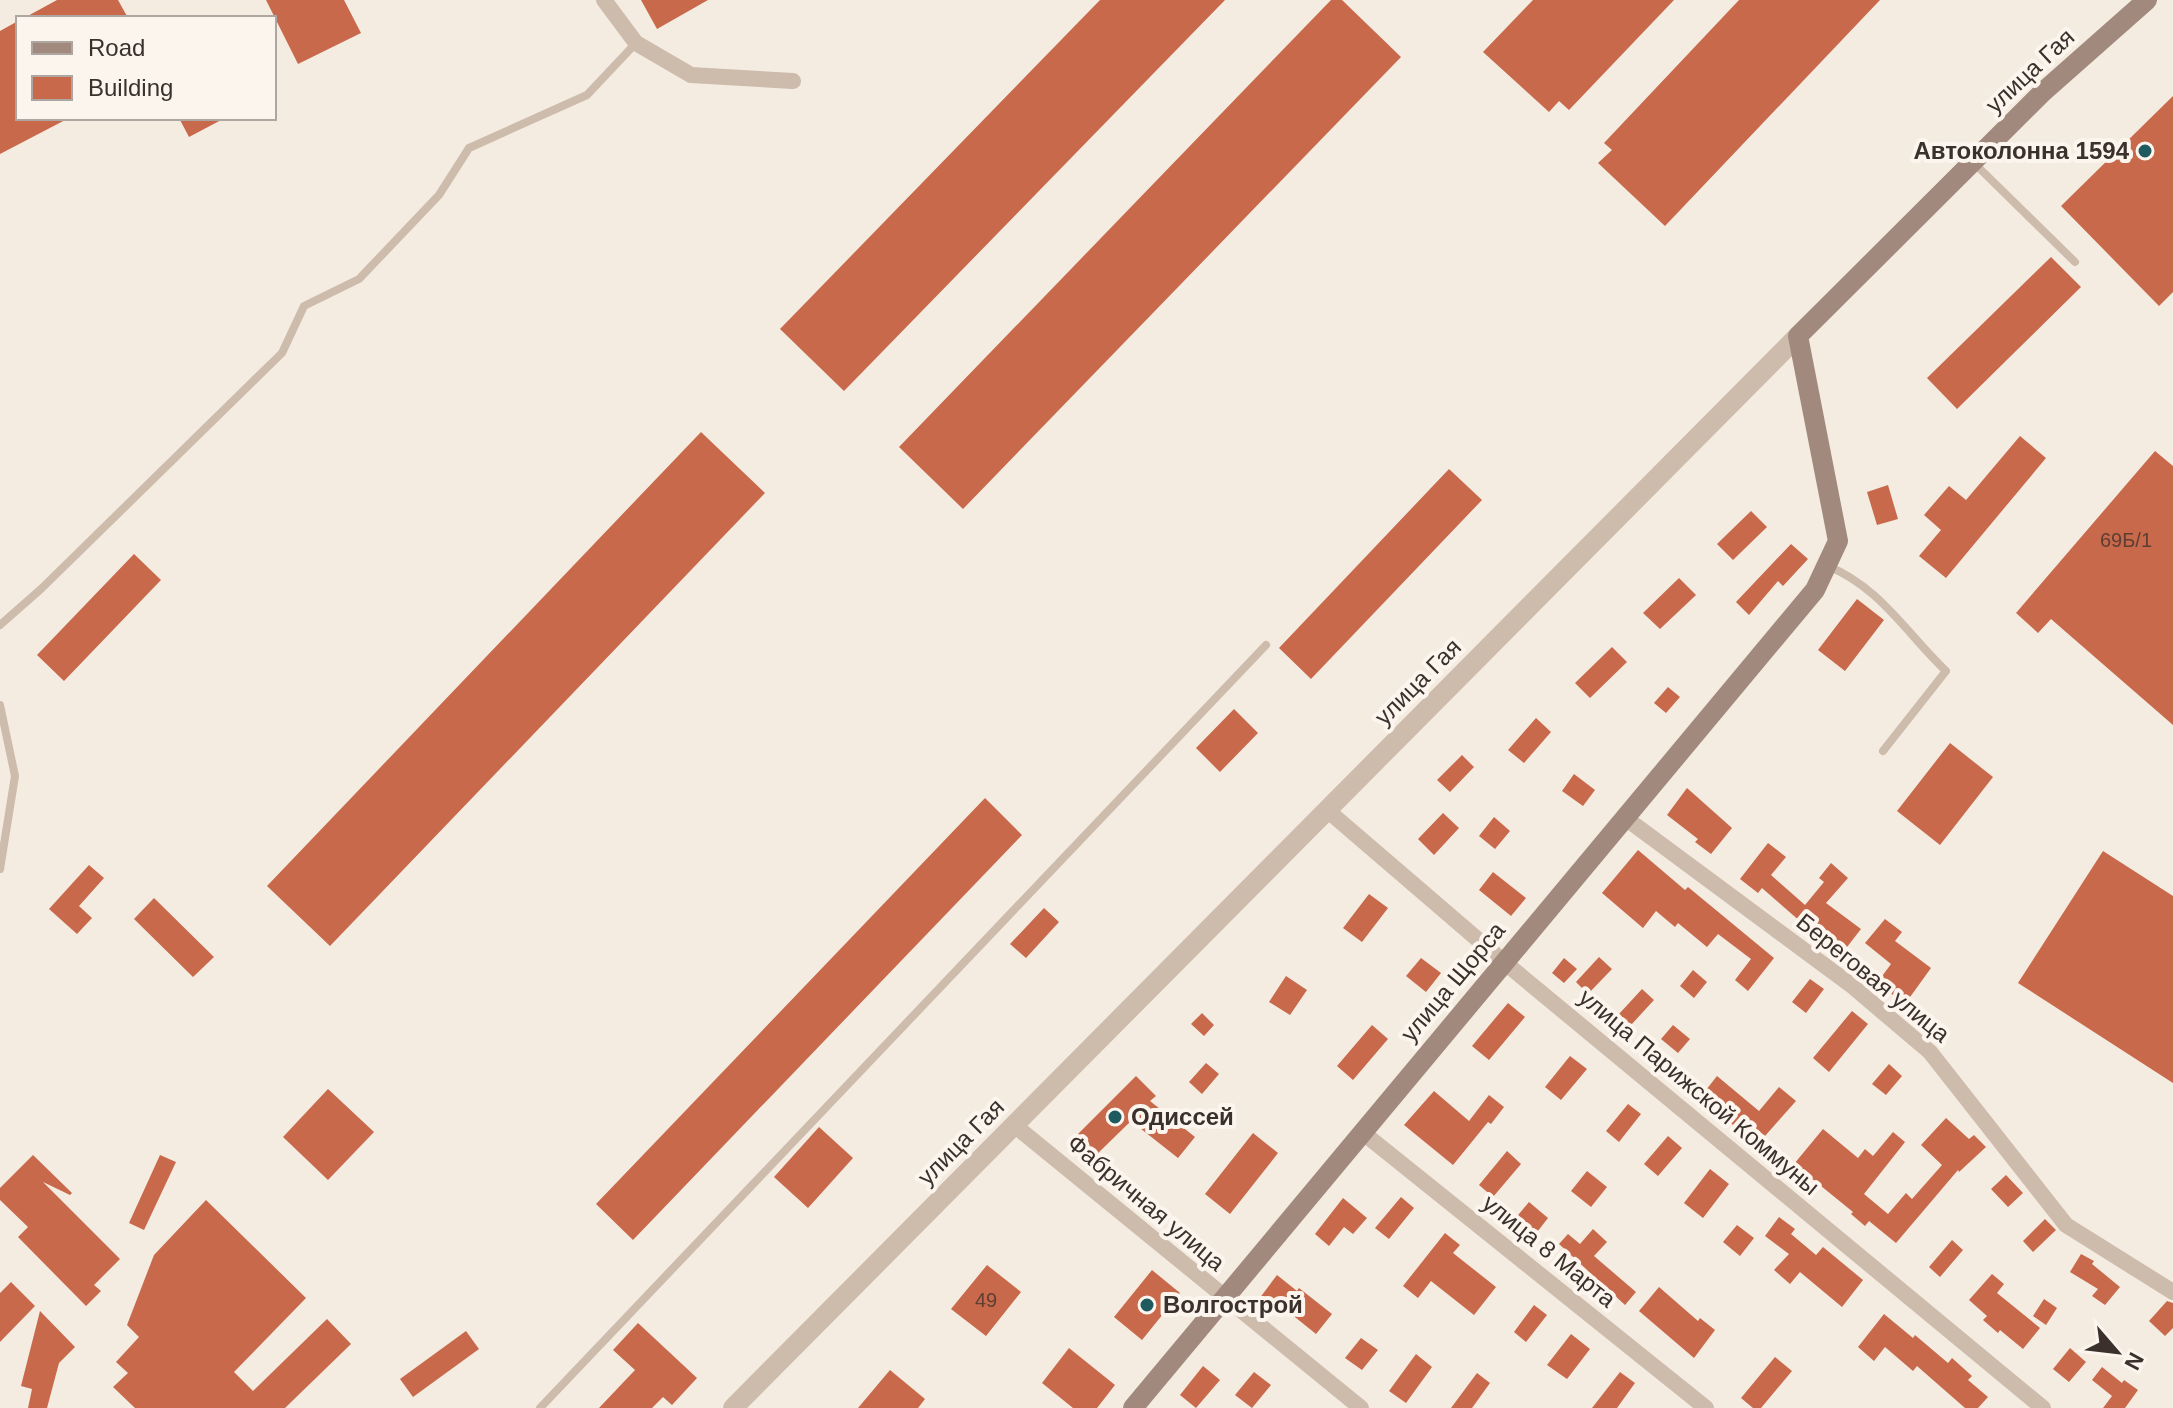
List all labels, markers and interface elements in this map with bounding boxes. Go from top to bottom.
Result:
legend [16,16,276,120]
street label: улица Гая [1980,23,2079,118]
text: Road [88,34,145,61]
text: Building [88,74,173,101]
place label: Автоколонна 1594 [1913,137,2130,164]
marker: Автоколонна 1594 [2136,142,2154,160]
house number: 69Б/1 [2100,529,2152,551]
street label: улица Гая [1369,633,1466,730]
street label: Береговая улица [1791,908,1956,1048]
street label: улица Щорса [1395,916,1511,1047]
street label: улица Парижской Коммуны [1574,983,1825,1200]
street label: улица Гая [912,1093,1009,1190]
place label: Одиссей [1131,1103,1234,1130]
marker: Одиссей [1106,1108,1124,1126]
street label: Фабричная улица [1062,1129,1231,1277]
street label: улица 8 Марта [1477,1189,1622,1313]
house number: 49 [975,1289,997,1311]
place label: Волгострой [1163,1291,1303,1318]
marker: Волгострой [1138,1296,1156,1314]
north arrow [2077,1312,2157,1392]
text: N [2119,1348,2149,1374]

